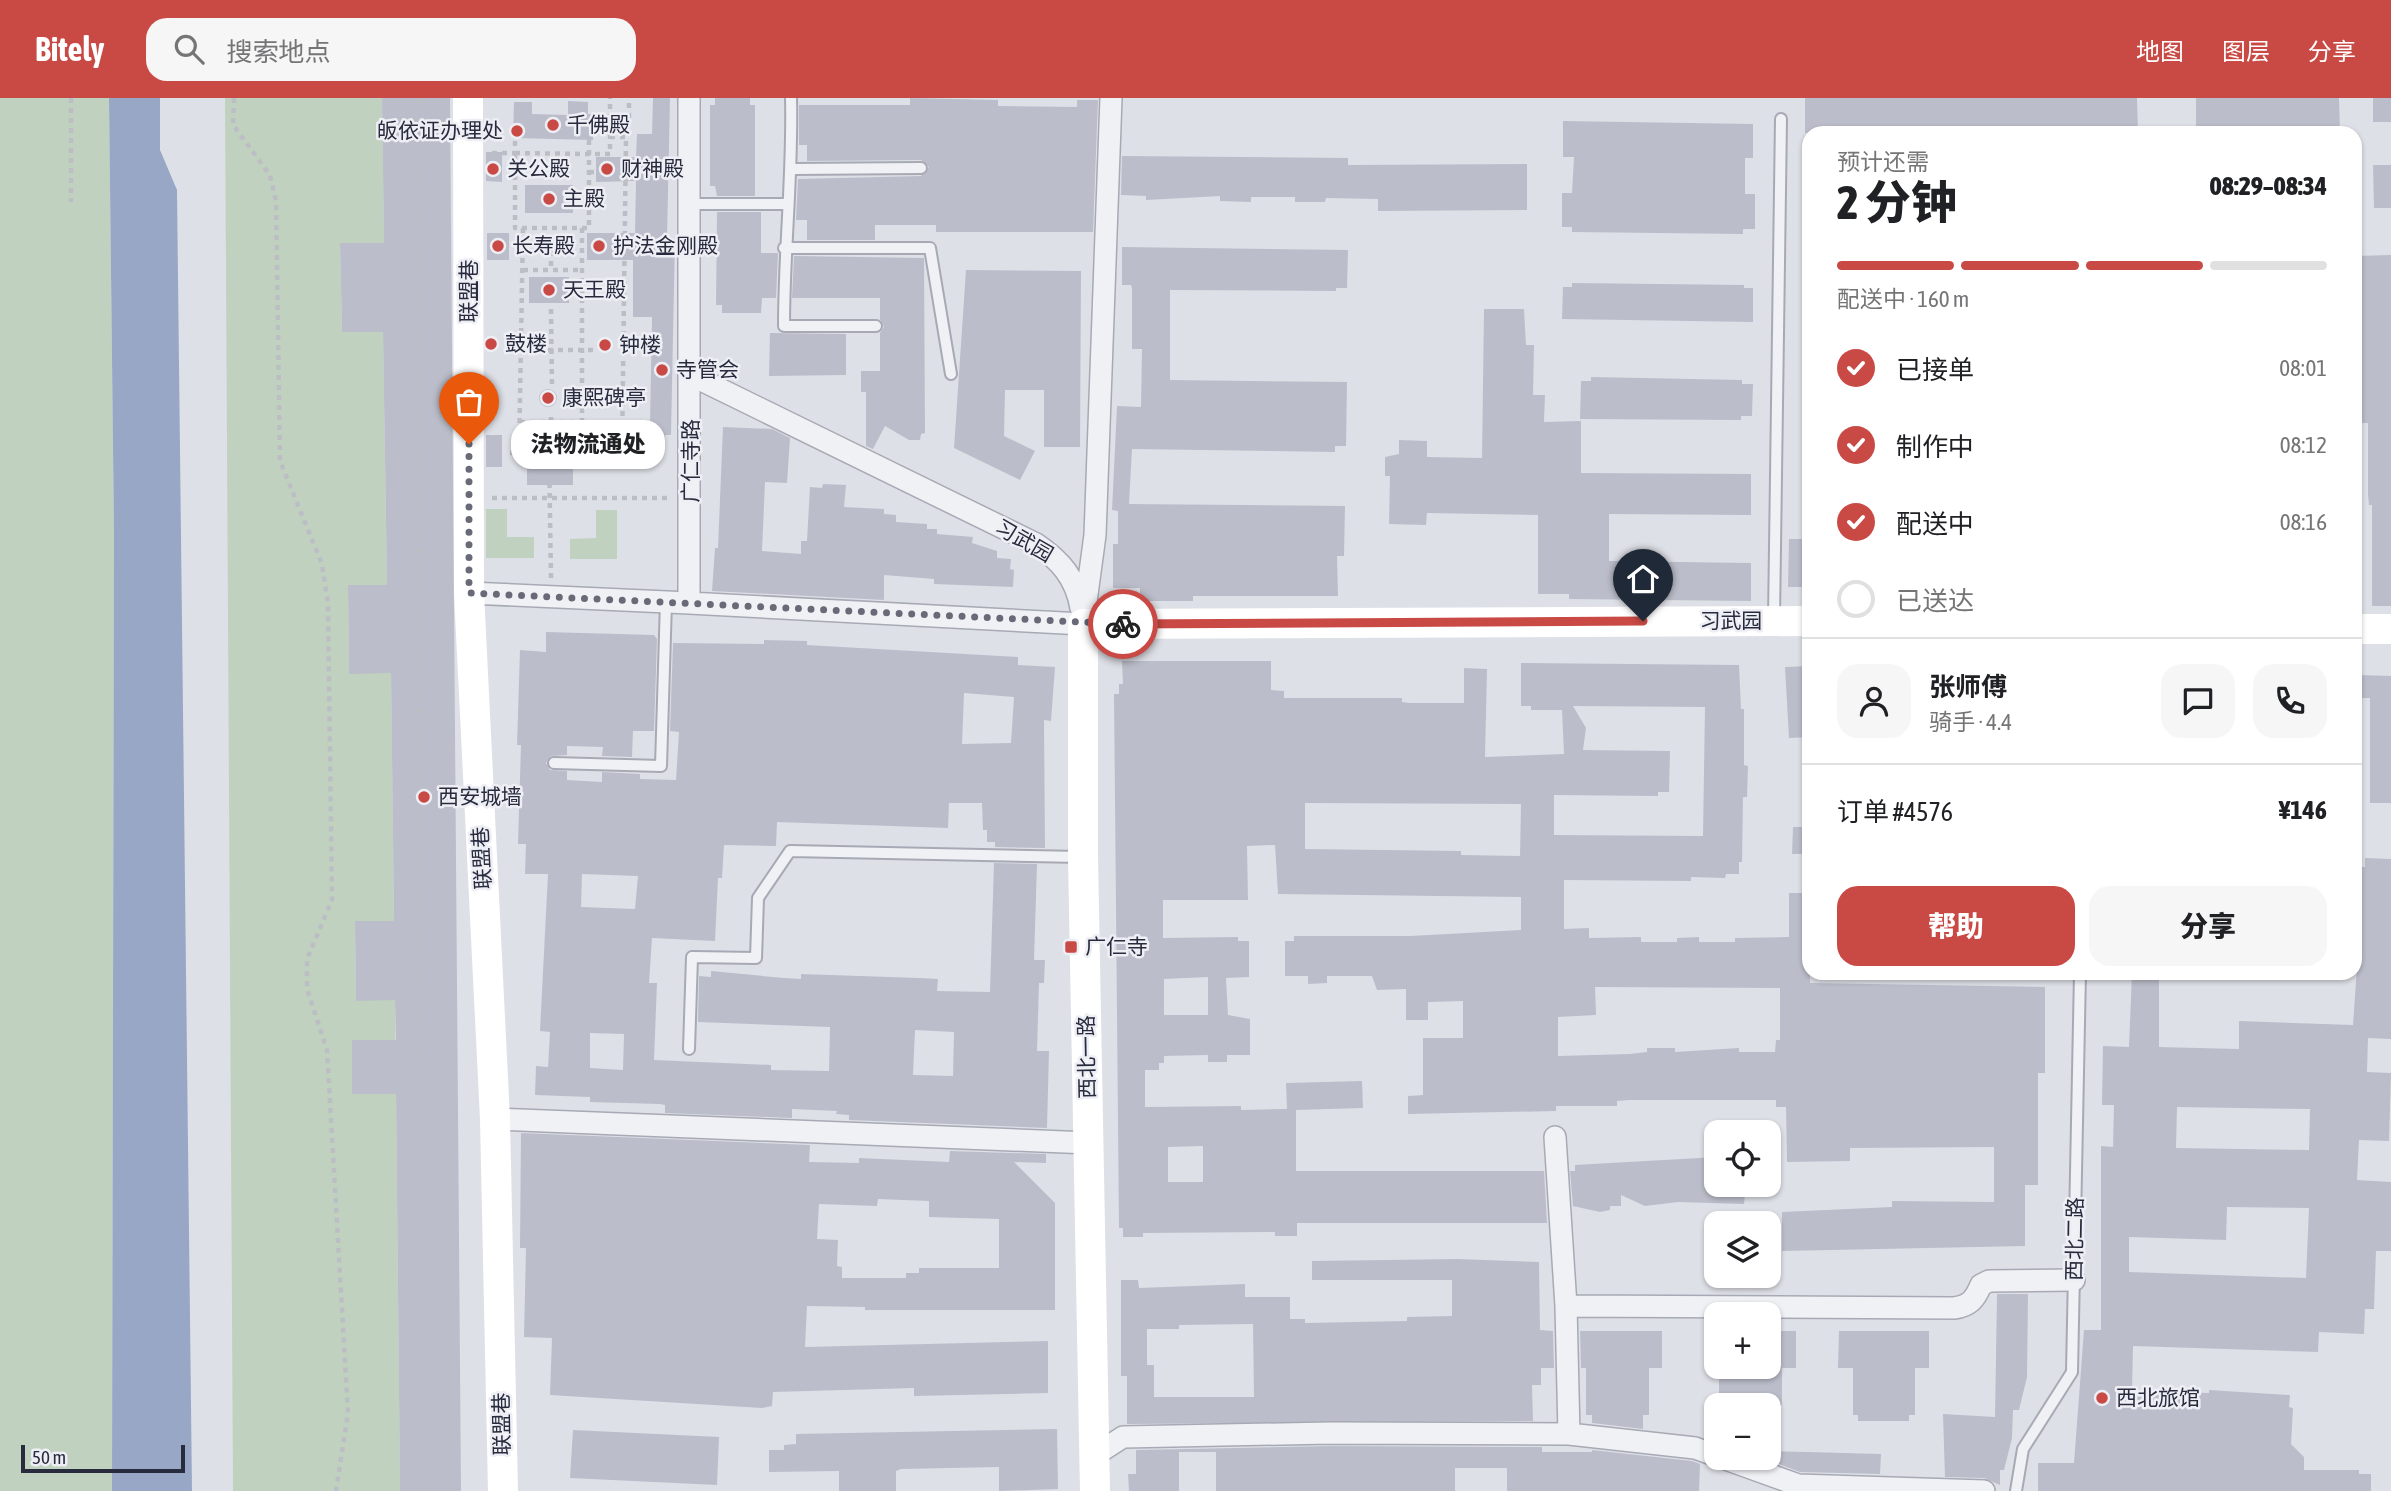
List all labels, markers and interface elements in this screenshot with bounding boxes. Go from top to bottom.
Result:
search box [146,18,636,81]
text: Bitely [35,30,104,68]
icon: search [170,30,208,68]
text: 搜索地点 [226,37,330,67]
text: 地图 [2136,38,2184,65]
text: 图层 [2222,38,2270,65]
text: 分享 [2308,38,2356,65]
place label: 千佛殿 [567,112,630,136]
marker: 千佛殿 [545,117,561,133]
place label: 皈依证办理处 [377,118,503,142]
marker: 皈依证办理处 [509,123,525,139]
text: 预计还需 [1837,149,1929,175]
place label: 关公殿 [507,156,570,180]
place label: 财神殿 [621,156,684,180]
marker: 关公殿 [485,161,501,177]
marker: 财神殿 [599,161,615,177]
text: 08:29–08:34 [2210,171,2327,201]
text: 2 分钟 [1837,176,1957,229]
place label: 主殿 [563,186,605,210]
marker: 主殿 [541,191,557,207]
place label: 长寿殿 [512,233,575,257]
place label: 护法金刚殿 [613,233,718,257]
marker: 长寿殿 [490,238,506,254]
marker: 护法金刚殿 [591,238,607,254]
street label: 联盟巷 [456,260,480,323]
place label: 天王殿 [563,277,626,301]
marker: 天王殿 [541,282,557,298]
text: 配送中 · 160 m [1837,286,1969,312]
place label: 鼓楼 [505,331,547,355]
place label: 钟楼 [619,332,661,356]
marker: 鼓楼 [483,336,499,352]
marker: 钟楼 [597,337,613,353]
icon: check [1837,349,1875,387]
text: 已接单 [1896,355,1974,385]
text: 08:01 [2279,355,2327,381]
place label: 寺管会 [676,357,739,381]
marker: 寺管会 [654,362,670,378]
pin [439,372,499,444]
icon: bag [450,383,488,421]
place label: 康熙碑亭 [562,385,646,409]
marker: 康熙碑亭 [540,390,556,406]
street label: 广仁寺路 [678,419,702,503]
callout: 法物流通处 [511,420,665,468]
icon: check [1837,426,1875,464]
text: 法物流通处 [531,431,646,457]
text: 制作中 [1896,432,1974,462]
text: 08:12 [2280,432,2327,458]
icon: check [1837,503,1875,541]
text: 配送中 [1896,509,1974,539]
text: 08:16 [2280,509,2327,535]
street label: 习武园 [991,514,1058,566]
pin [1613,549,1673,621]
icon: home [1624,560,1662,598]
text: 已送达 [1896,586,1974,616]
courier [1088,589,1158,659]
icon: bike [1104,605,1142,643]
street label: 习武园 [1700,608,1763,632]
button: person [1837,664,1911,738]
button: chat [2161,664,2235,738]
button: phone [2253,664,2327,738]
text: 张师傅 [1929,672,2007,702]
text: 骑手 · 4.4 [1929,709,2012,735]
place label: 西安城墙 [438,784,522,808]
marker: 西安城墙 [416,789,432,805]
text: ¥146 [2279,795,2327,825]
text: 订单 #4576 [1837,797,1953,827]
street label: 联盟巷 [467,826,495,890]
button: 帮助 [1837,886,2075,966]
button: 分享 [2089,886,2327,966]
place label: 广仁寺 [1085,934,1148,958]
marker: 广仁寺 [1063,939,1079,955]
street label: 西北一路 [1073,1015,1099,1099]
map controls [1704,1120,1781,1470]
button: locate [1704,1120,1781,1197]
street label: 西北二路 [2061,1197,2087,1281]
button: layers [1704,1211,1781,1288]
button: + [1704,1302,1781,1379]
place label: 西北旅馆 [2116,1385,2200,1409]
marker: 西北旅馆 [2094,1390,2110,1406]
street label: 联盟巷 [488,1392,514,1456]
button: − [1704,1393,1781,1470]
scale bar [21,1442,186,1474]
text: 50 m [32,1446,66,1468]

